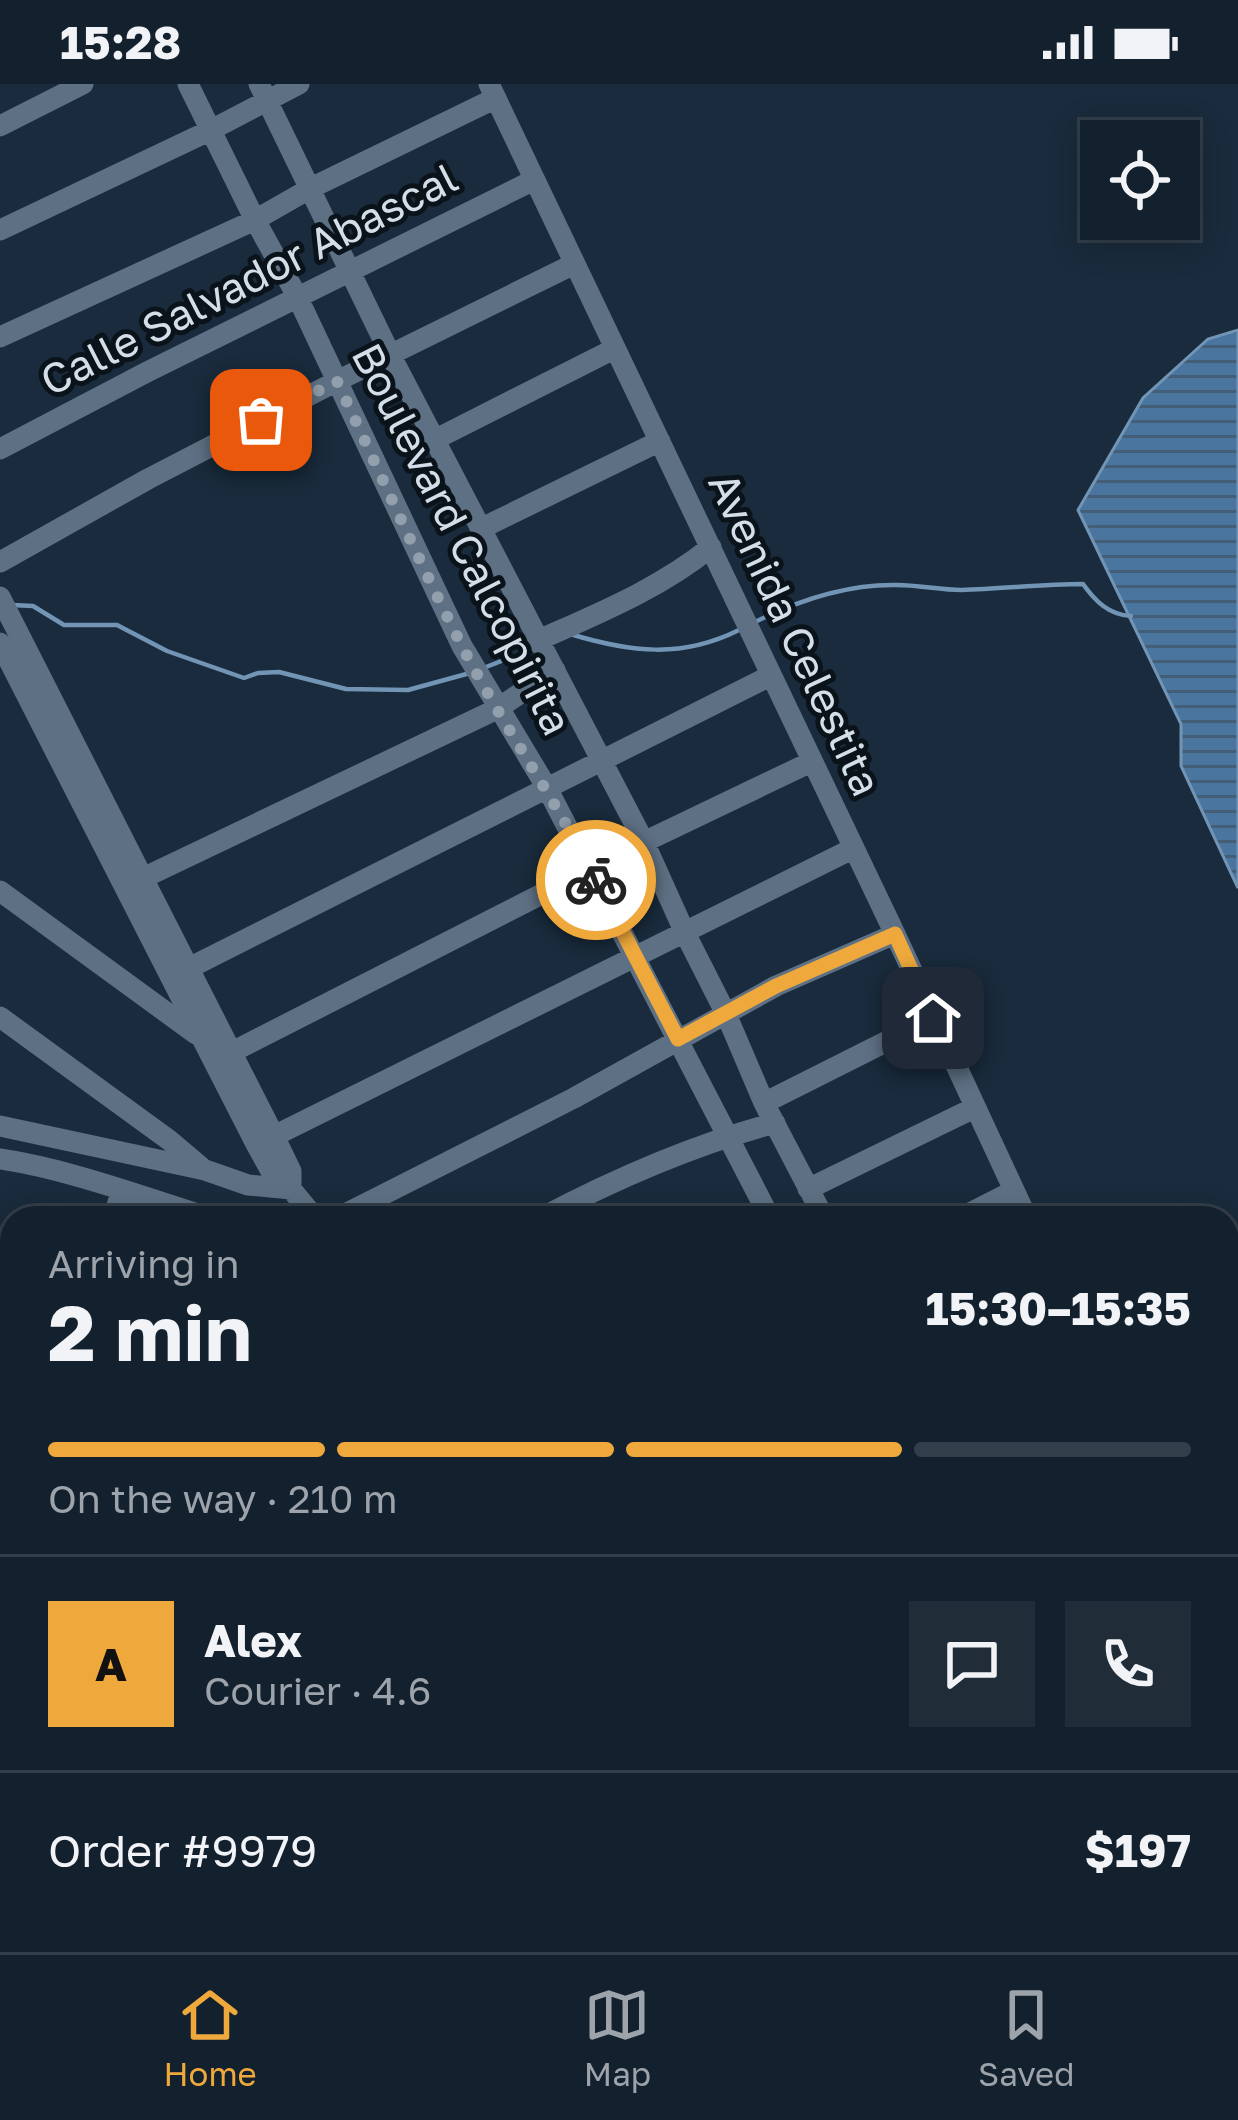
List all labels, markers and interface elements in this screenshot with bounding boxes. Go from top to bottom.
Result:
text: 15:28 [60,15,181,69]
map controls [1080,120,1200,240]
button: locate [1080,120,1200,240]
street label: Calle Salvador Abascal [32,151,465,405]
street label: Boulevard Calcopirita [343,335,583,742]
pin [210,369,312,471]
icon: bag [228,387,294,453]
street label: Avenida Celestita [699,464,893,803]
courier [536,820,656,940]
icon: bike [563,847,629,913]
pin [882,967,984,1069]
icon: home [900,985,966,1051]
text: Arriving in [48,1240,239,1287]
text: 15:30–15:35 [925,1281,1191,1335]
text: 2 min [48,1285,252,1378]
text: On the way · 210 m [48,1475,398,1522]
button: chat [909,1601,1035,1727]
button: phone [1065,1601,1191,1727]
text: Alex [204,1613,302,1667]
text: A [95,1637,127,1691]
text: Courier · 4.6 [204,1667,431,1714]
text: Order #9979 [48,1823,317,1877]
text: $197 [1085,1823,1191,1877]
tab: Home [164,1982,257,2093]
tab: Map [584,1982,651,2093]
tab: Saved [978,1982,1074,2093]

